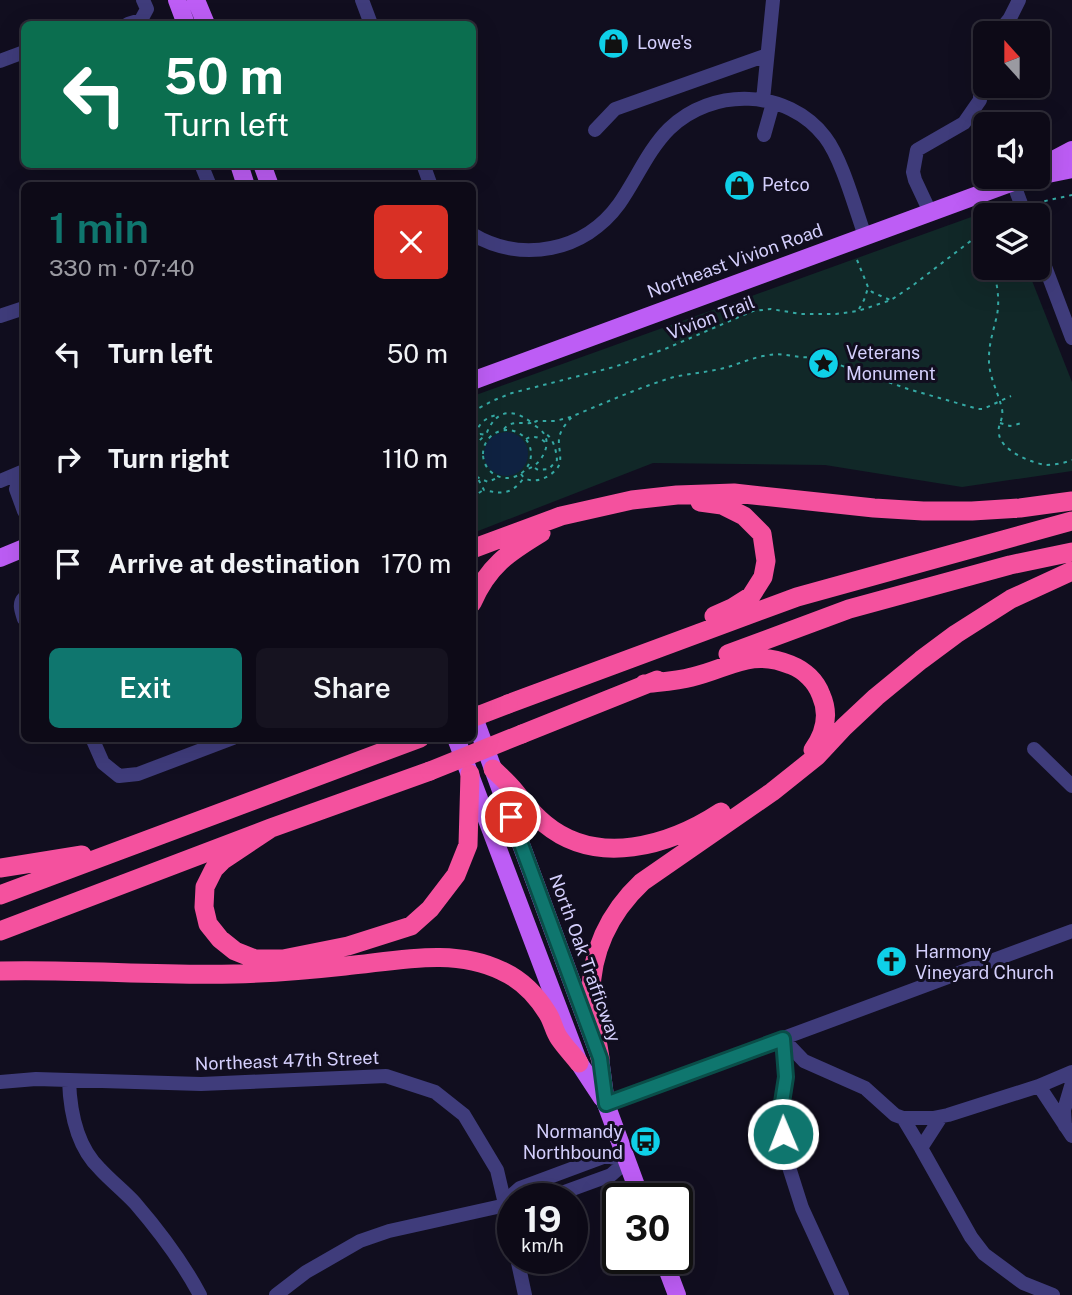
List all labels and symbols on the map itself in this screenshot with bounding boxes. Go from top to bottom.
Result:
north arrow [973,21,1050,98]
shop icon: Lowe's [597,26,631,60]
place label: Lowe's [637,32,692,53]
shop icon: Petco [722,168,756,202]
place label: Petco [762,174,810,195]
street label: Northeast Vivion Road [644,219,825,302]
street label: Vivion Trail [664,291,757,344]
place label: Veterans Monument [846,342,936,384]
place icon: Veterans Monument [806,346,840,380]
pin [481,787,541,847]
street label: North Oak Trafficway [545,871,626,1045]
place label: Harmony Vineyard Church [915,941,1054,983]
church icon: Harmony Vineyard Church [875,945,909,979]
street label: Northeast 47th Street [194,1047,380,1074]
position arrow [746,1097,820,1171]
place label: Normandy Northbound [523,1121,623,1163]
bus stop icon: Normandy Northbound [629,1125,663,1159]
speed limit sign: 30 [602,1183,693,1274]

